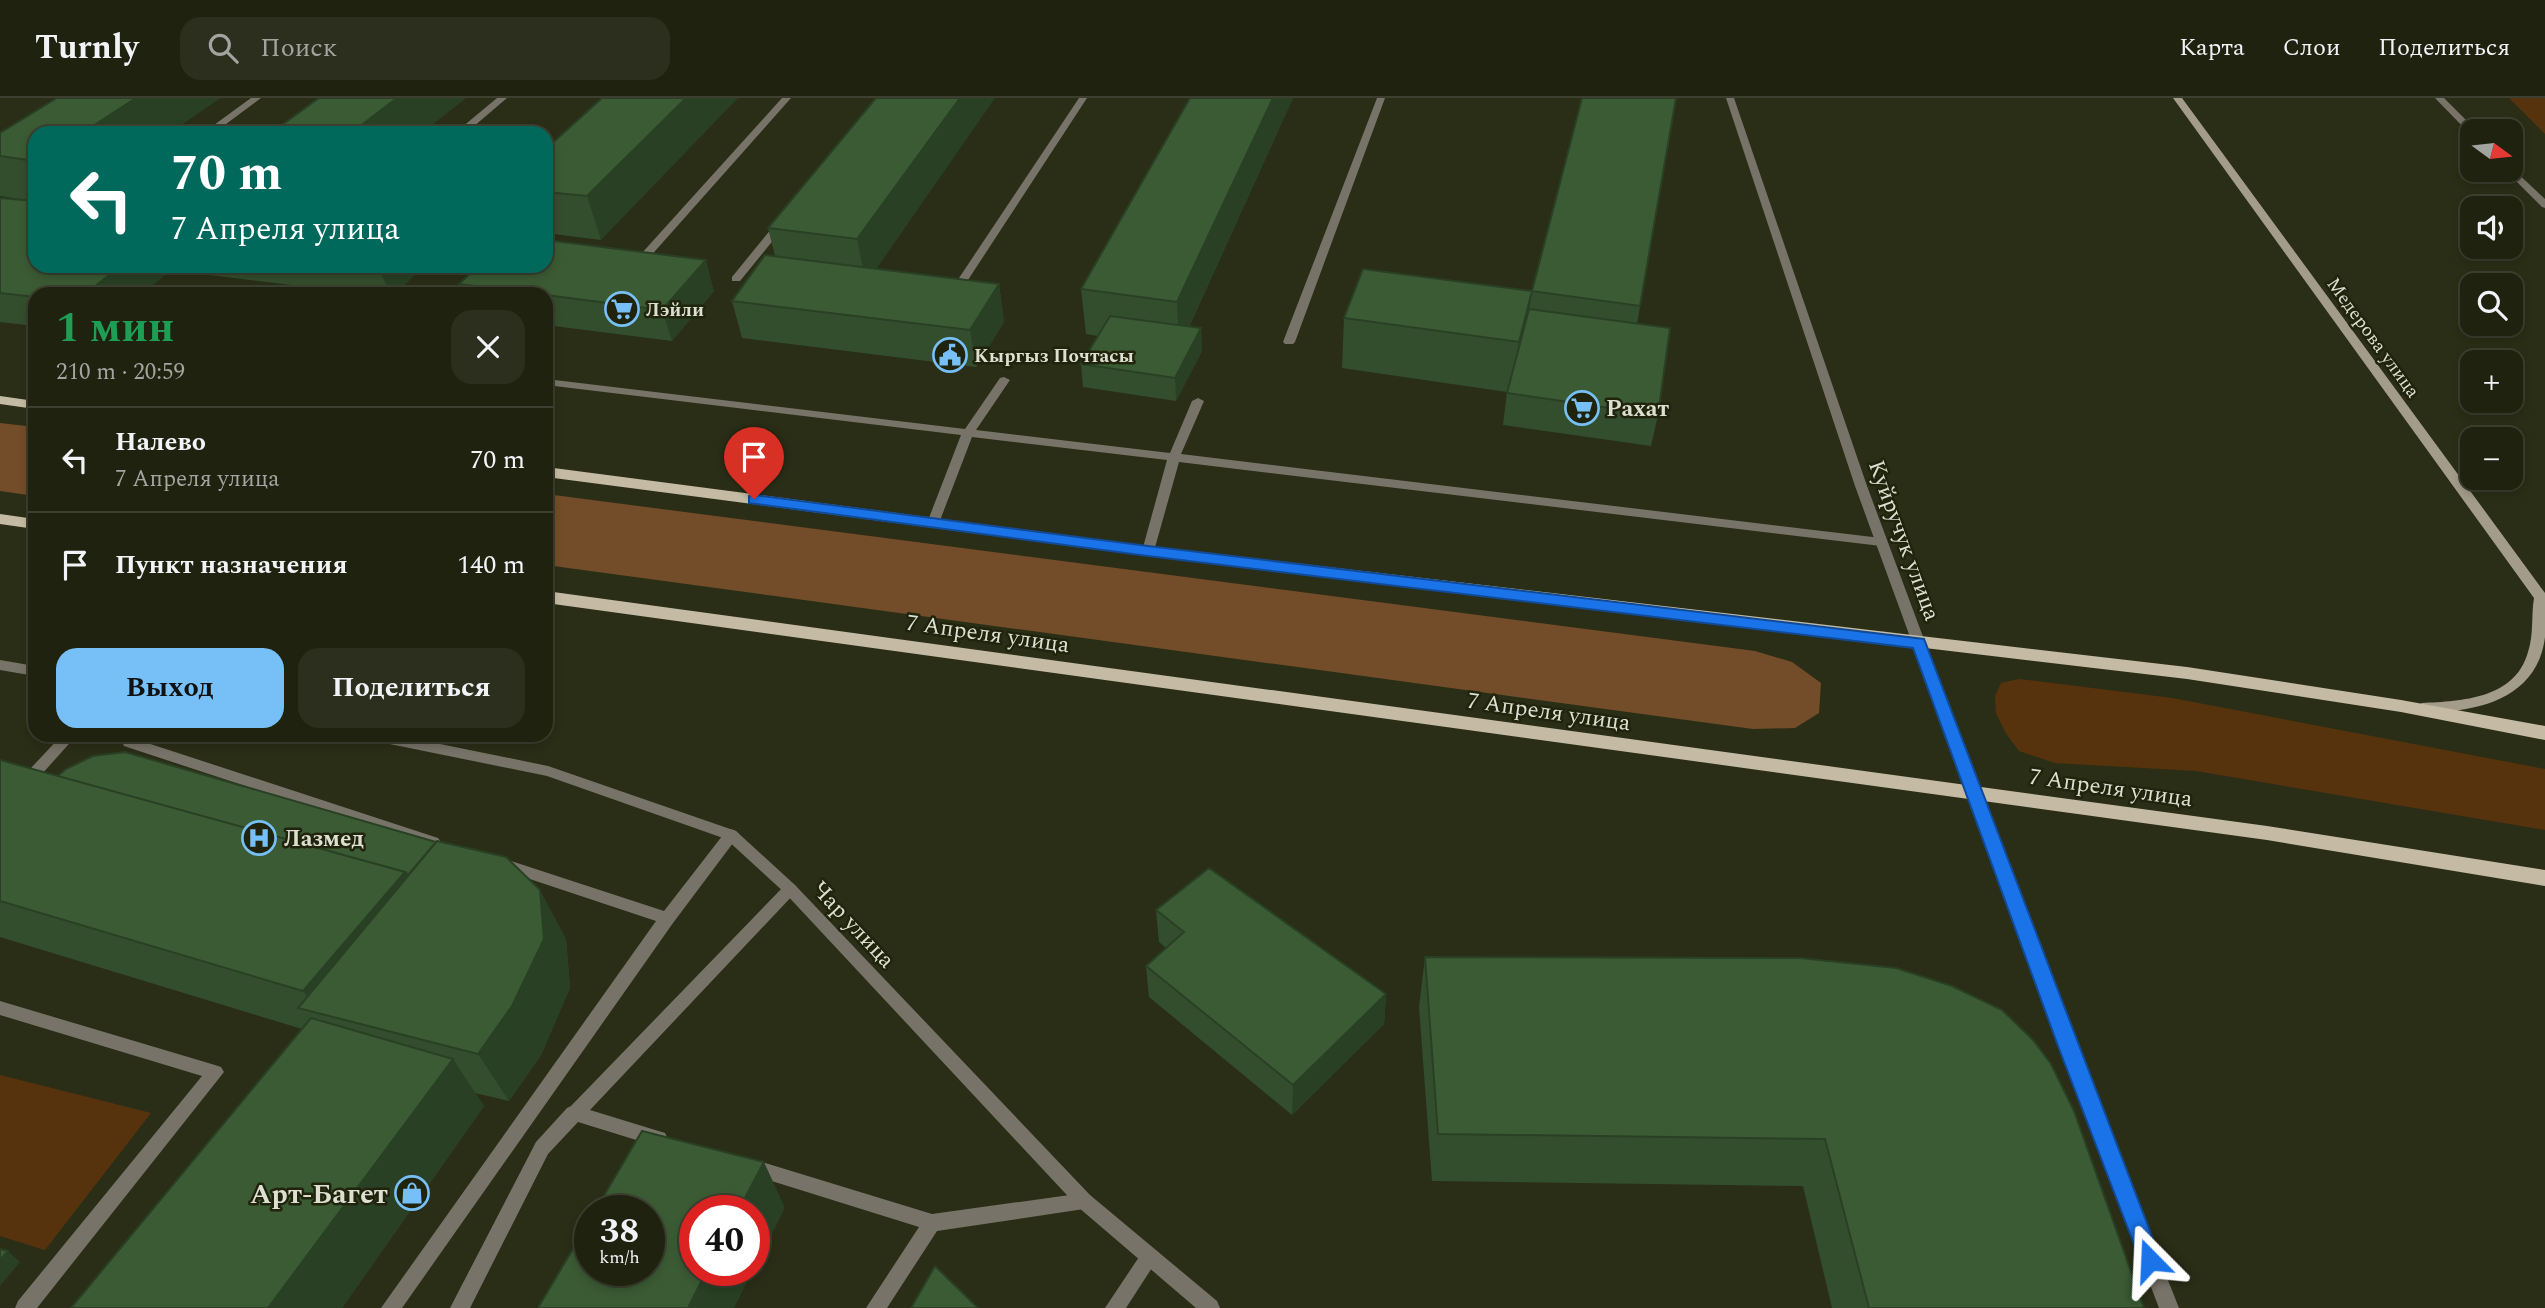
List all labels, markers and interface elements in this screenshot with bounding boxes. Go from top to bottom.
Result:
search box [180,17,670,80]
text: Turnly [35,23,138,73]
text: Поиск [260,28,337,68]
icon: search [204,29,242,67]
text: Карта [2179,30,2245,66]
text: Слои [2283,30,2340,66]
text: Поделиться [2378,30,2510,66]
north arrow [2460,119,2524,182]
map controls [2460,119,2523,490]
text: 70 m [171,137,282,212]
icon: left [56,154,147,245]
button: sound [2460,196,2523,259]
text: 7 Апреля улица [171,205,400,254]
street label: Медерова улица [2319,271,2427,405]
button: search [2460,273,2523,336]
supermarket icon: Лэйли [603,290,641,328]
place label: Лэйли [646,296,704,325]
text: 1 мин [56,297,174,360]
button: close [451,310,525,384]
public building icon: Кыргыз Почтасы [931,336,969,374]
place label: Кыргыз Почтасы [974,342,1134,371]
button: + [2460,350,2523,413]
text: 210 m · 20:59 [56,355,185,390]
supermarket icon: Рахат [1563,389,1601,427]
place label: Рахат [1606,392,1669,427]
text: Налево [115,422,206,462]
pin [724,427,784,499]
button: − [2460,427,2523,490]
icon: arrive [735,438,773,476]
text: 70 m [470,440,525,480]
icon: left [56,441,94,479]
street label: Куйручук улица [1858,455,1949,626]
text: 7 Апреля улица [115,462,280,497]
text: Пункт назначения [115,545,348,585]
text: 140 m [457,545,525,585]
icon: arrive [56,546,94,584]
street label: 7 Апреля улица [904,606,1072,663]
button: Выход [56,648,284,728]
button: Поделиться [298,648,525,728]
street label: 7 Апреля улица [1465,684,1633,741]
street label: 7 Апреля улица [2027,760,2195,817]
hospital icon: Лазмед [240,819,278,857]
place label: Лазмед [284,822,364,857]
street label: Чар улица [803,873,903,977]
place label: Арт-Багет [250,1173,388,1216]
shop icon: Арт-Багет [393,1174,431,1212]
speed limit sign: 40 [679,1195,770,1286]
text: 38 [600,1205,639,1258]
position arrow [2113,1223,2187,1297]
text: km/h [599,1244,640,1271]

